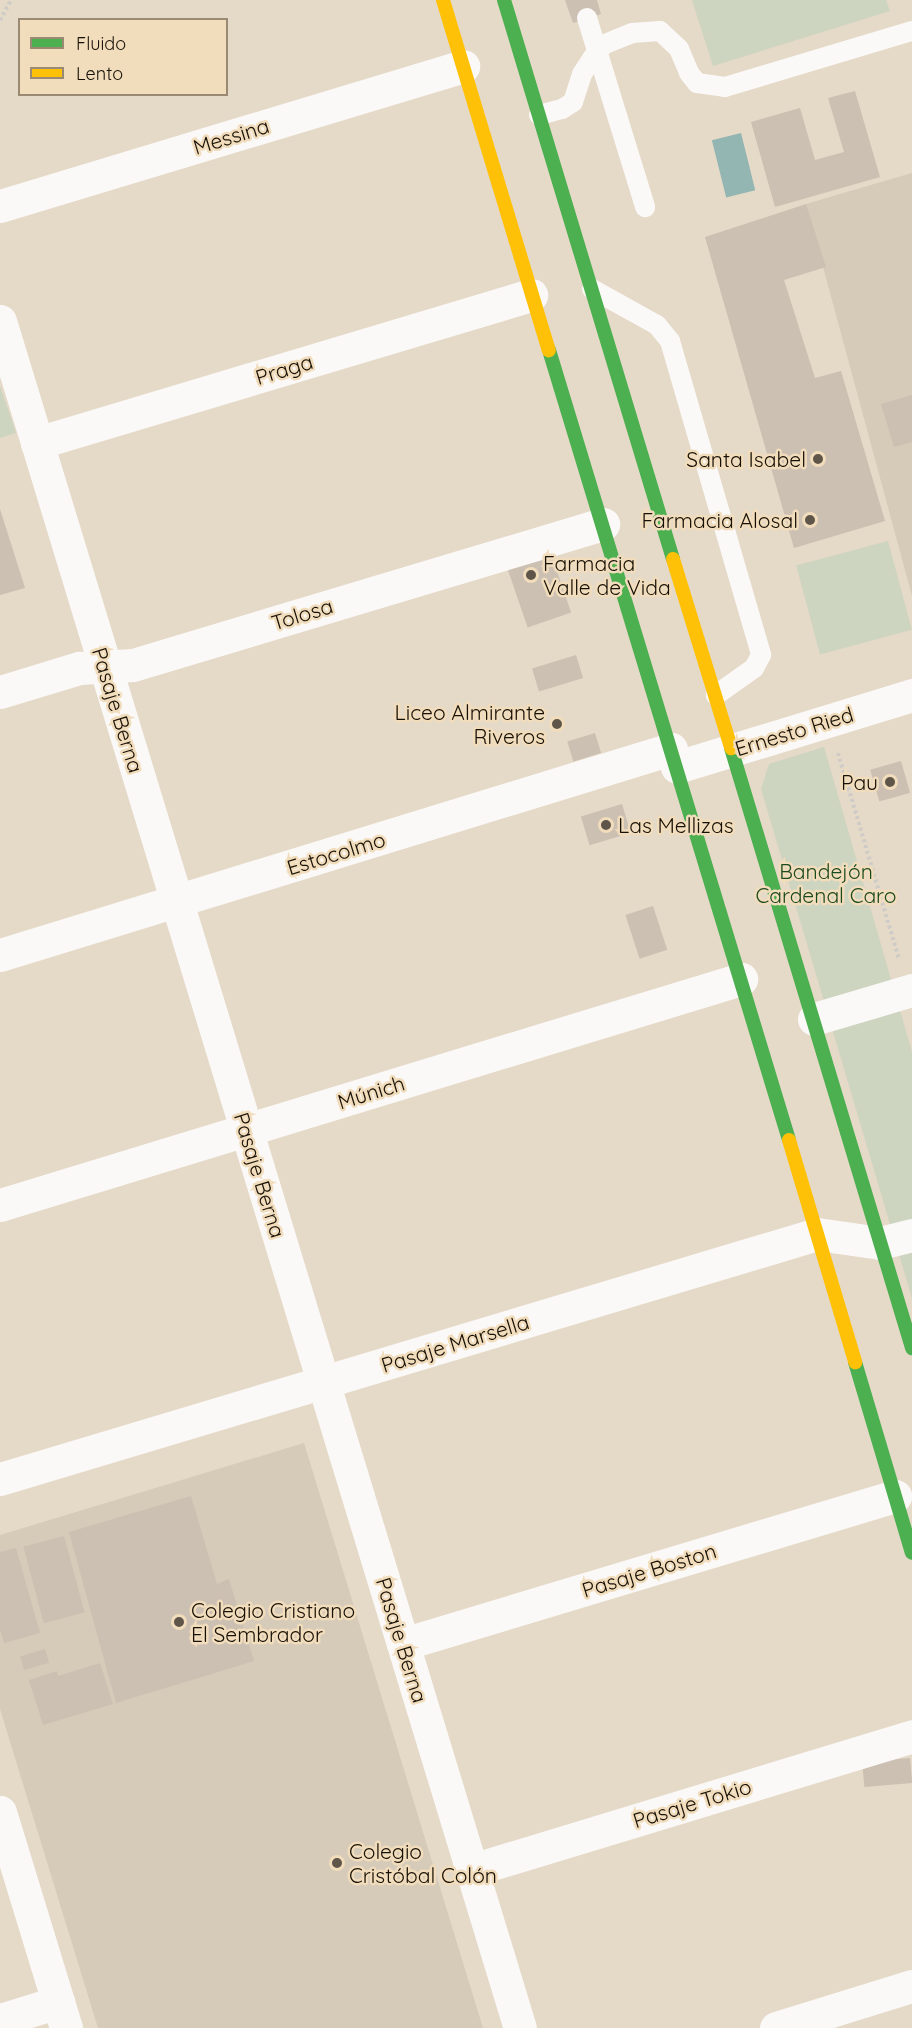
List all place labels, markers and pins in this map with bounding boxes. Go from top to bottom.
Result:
place label: Santa Isabel [686,446,806,472]
marker: Santa Isabel [811,452,825,466]
place label: Farmacia Alosal [642,507,798,533]
marker: Farmacia Alosal [803,513,817,527]
place label: Farmacia Valle de Vida [543,550,671,600]
marker: Farmacia Valle de Vida [524,568,538,582]
place label: Liceo Almirante Riveros [395,699,545,749]
marker: Liceo Almirante Riveros [550,717,564,731]
place label: Pau [841,769,878,795]
marker: Pau [883,775,897,789]
place label: Las Mellizas [618,812,733,838]
marker: Las Mellizas [599,818,613,832]
place label: Colegio Cristiano El Sembrador [191,1597,355,1647]
marker: Colegio Cristiano El Sembrador [172,1615,186,1629]
place label: Colegio Cristóbal Colón [349,1838,497,1888]
marker: Colegio Cristóbal Colón [330,1856,344,1870]

